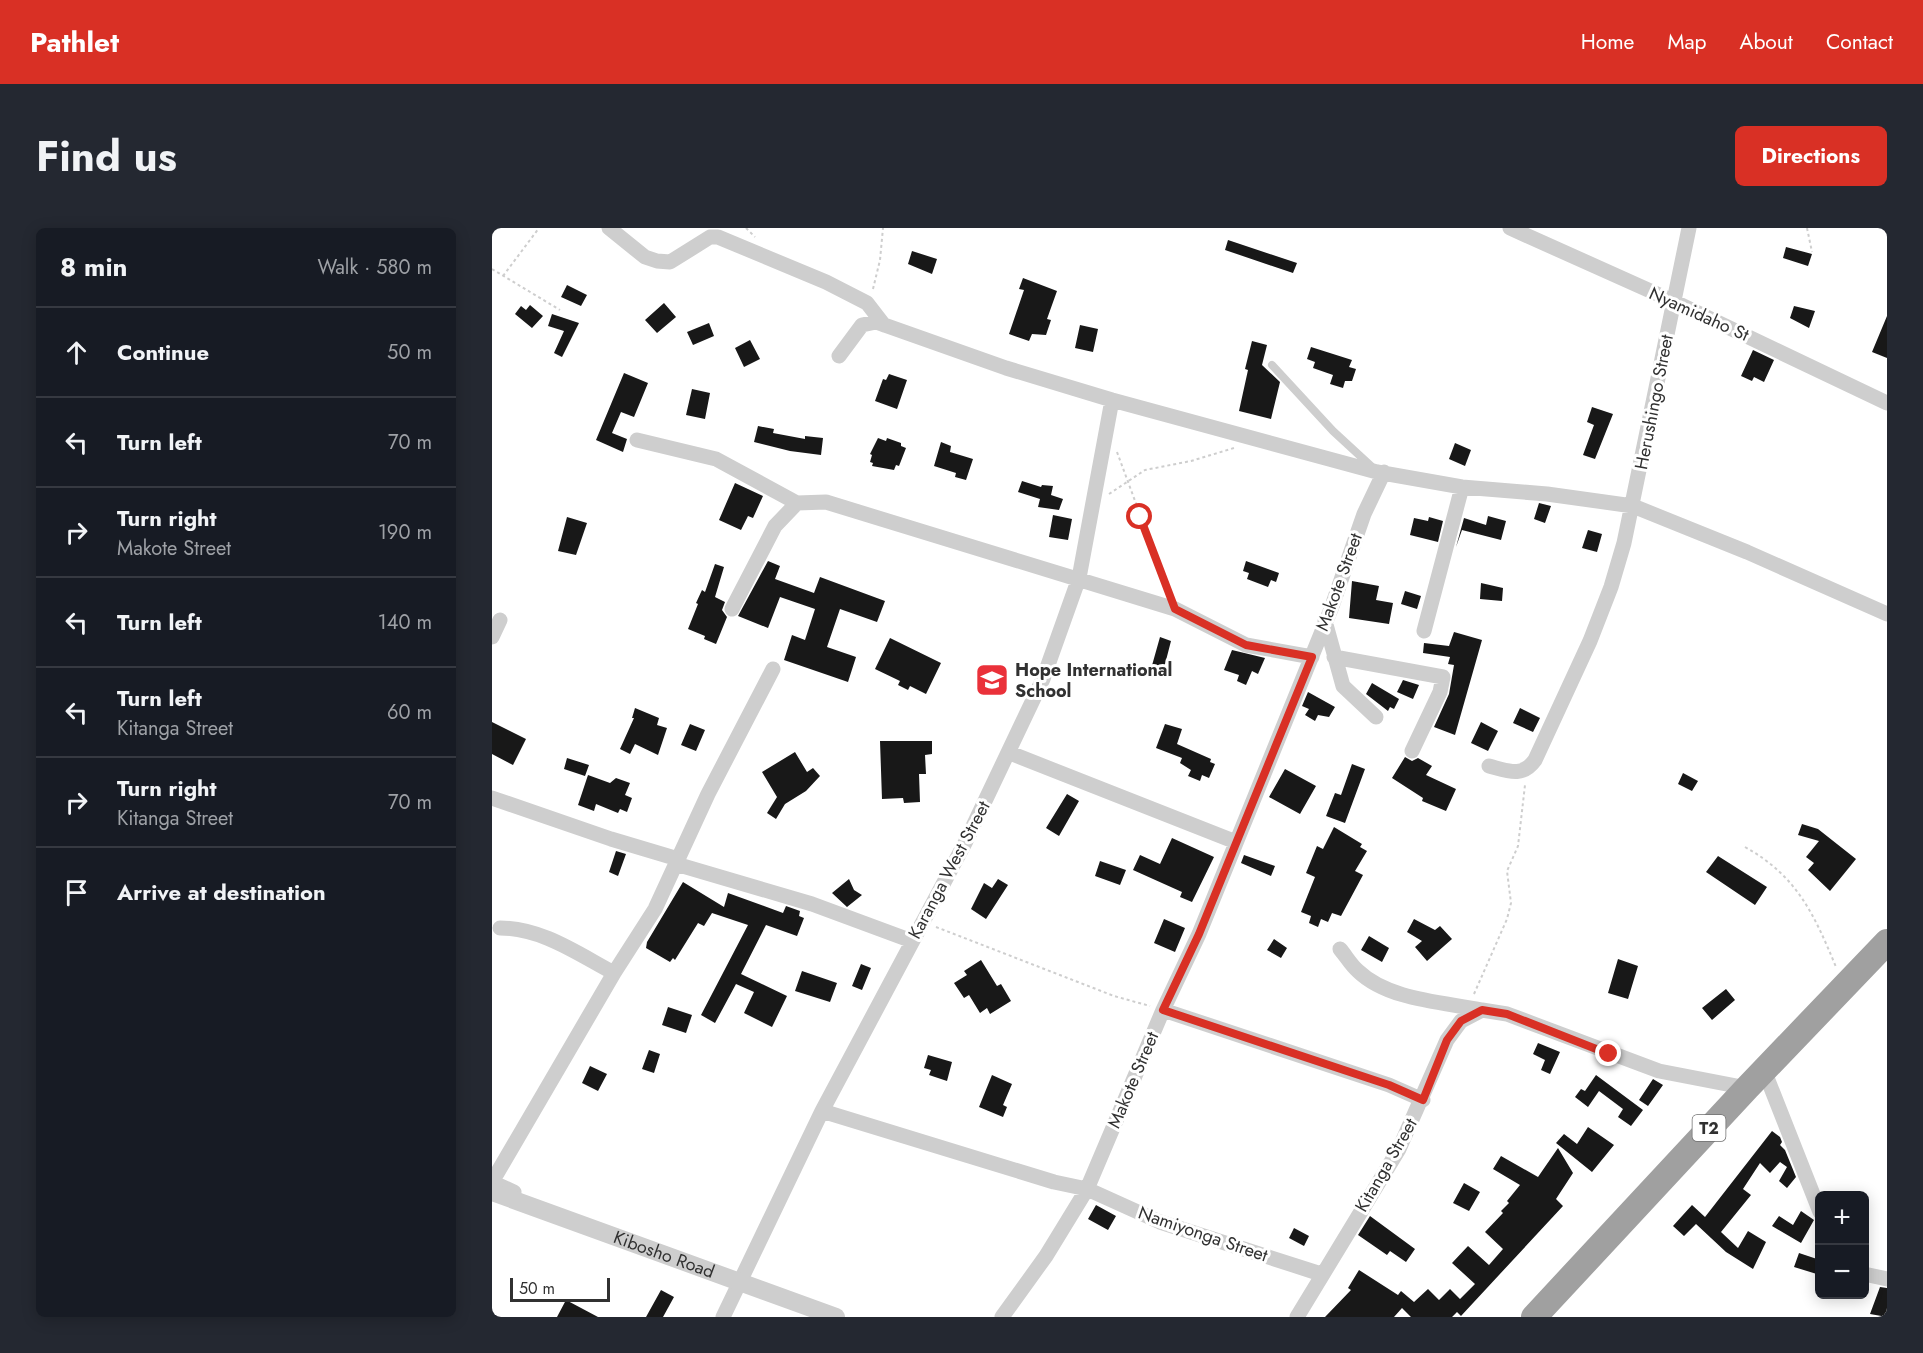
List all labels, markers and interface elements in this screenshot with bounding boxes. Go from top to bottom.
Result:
text: Pathlet [30,22,119,63]
text: Home [1581,27,1634,57]
text: Map [1667,27,1707,57]
text: About [1740,27,1793,57]
text: Contact [1826,27,1893,57]
text: Find us [36,126,177,187]
button: Directions [1735,126,1887,186]
text: 8 min [60,248,128,286]
text: Walk · 580 m [317,253,432,282]
street label: Nyamidaho St [1645,280,1754,348]
street label: Herushingo Street [1628,332,1680,472]
icon: ahead [60,336,93,369]
text: Continue [117,336,209,368]
text: 50 m [387,338,432,367]
icon: left [60,426,93,459]
text: Turn left [117,426,202,458]
text: 70 m [388,428,432,457]
text: Turn right [117,502,217,534]
route start [1126,503,1152,529]
icon: right [60,516,93,549]
text: 190 m [378,518,432,547]
street label: Makote Street [1309,529,1369,635]
text: Makote Street [117,534,231,563]
icon: left [60,606,93,639]
text: Turn left [117,606,202,638]
text: 140 m [378,608,432,637]
place label: Hope International School [1015,657,1172,704]
school or university icon: Hope International School [974,662,1010,698]
text: Turn left [117,682,202,714]
icon: left [60,696,93,729]
text: 60 m [387,698,432,727]
text: Kitanga Street [117,714,233,743]
text: Turn right [117,772,217,804]
icon: right [60,786,93,819]
text: 70 m [388,788,432,817]
street label: Karanga West Street [902,796,997,944]
text: Kitanga Street [117,804,233,833]
icon: arrive [60,876,93,909]
text: Arrive at destination [117,876,326,908]
street label: Makote Street [1101,1027,1165,1132]
route end [1595,1040,1621,1066]
street label: Kitanga Street [1349,1113,1424,1217]
road number: T2 [1692,1115,1726,1141]
map controls [1815,1191,1869,1299]
button: + [1815,1191,1869,1245]
street label: Namiyonga Street [1135,1200,1272,1269]
street label: Kibosho Road [610,1224,718,1285]
button: − [1815,1245,1869,1299]
scale bar [510,1275,610,1302]
text: 50 m [519,1277,555,1300]

